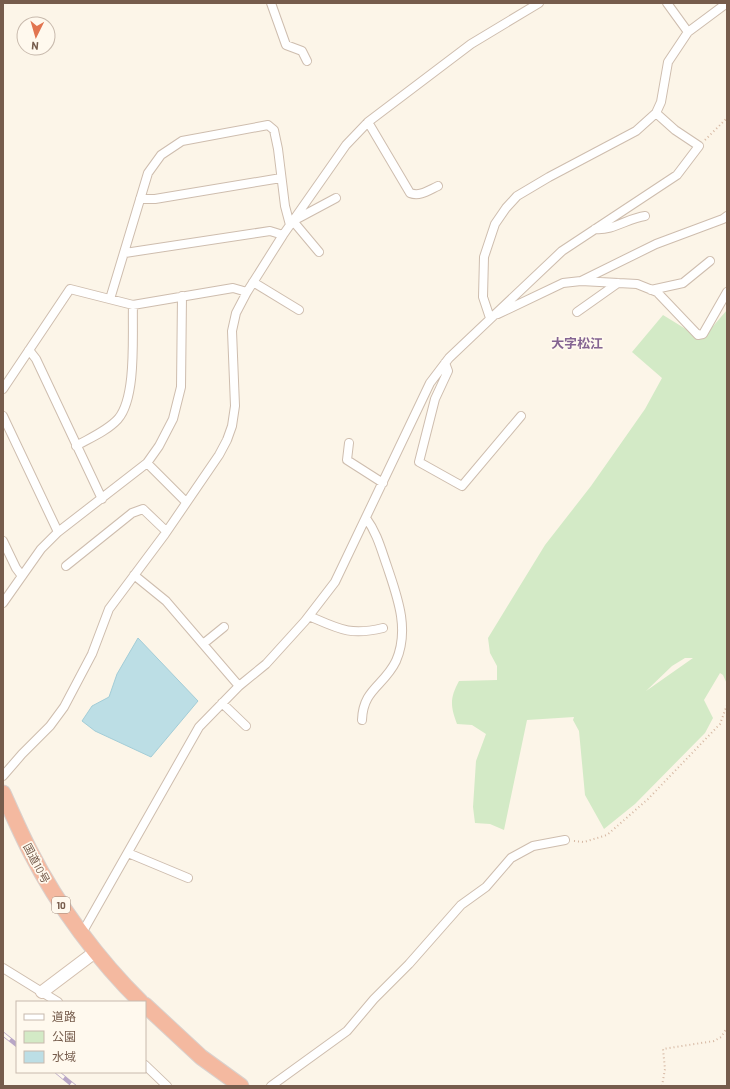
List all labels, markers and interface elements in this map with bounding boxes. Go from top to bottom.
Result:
north arrow [16,16,56,56]
text: N [31,40,39,53]
district label: 大字松江 [551,335,603,351]
street label: 国道10号 [21,841,53,885]
road number: 10 [52,897,70,913]
legend [16,1001,146,1073]
text: 道路 [52,1009,76,1023]
text: 公園 [52,1029,76,1043]
text: 水域 [52,1049,76,1063]

